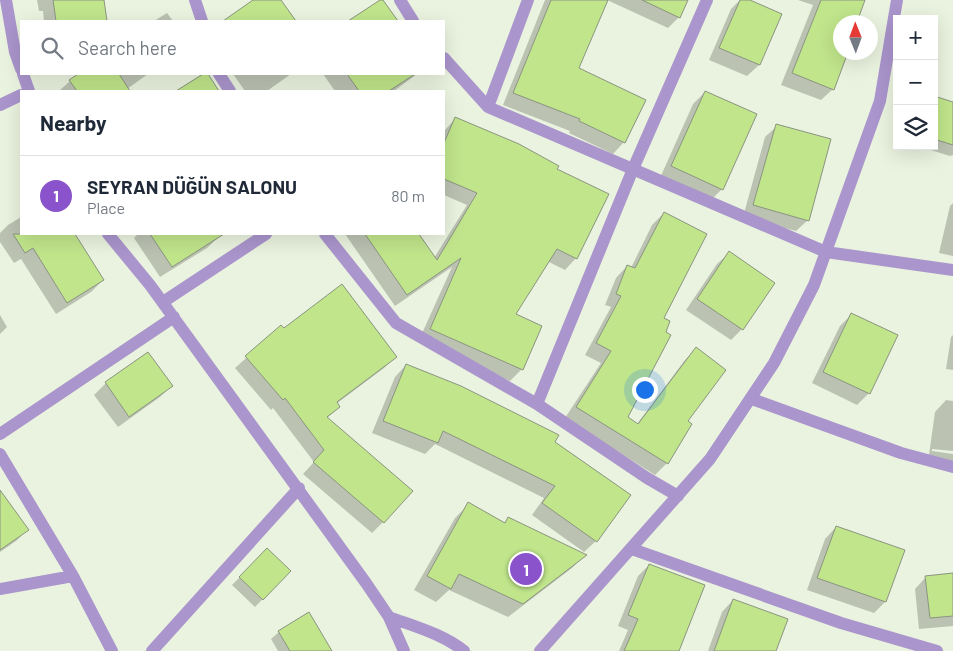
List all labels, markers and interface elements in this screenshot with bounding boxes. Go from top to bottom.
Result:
north arrow [833,15,878,60]
map controls [893,15,938,150]
button: + [893,15,938,60]
search box [20,20,445,75]
icon: search [38,34,66,62]
text: Search here [78,36,177,59]
button: − [893,60,938,105]
button: layers [893,105,938,150]
text: Nearby [40,110,106,135]
text: SEYRAN DÜĞÜN SALONU [87,175,297,198]
text: 1 [53,186,59,205]
text: 80 m [391,186,425,205]
text: Place [87,198,125,217]
your location [632,377,658,403]
pin: 1 [510,550,542,588]

